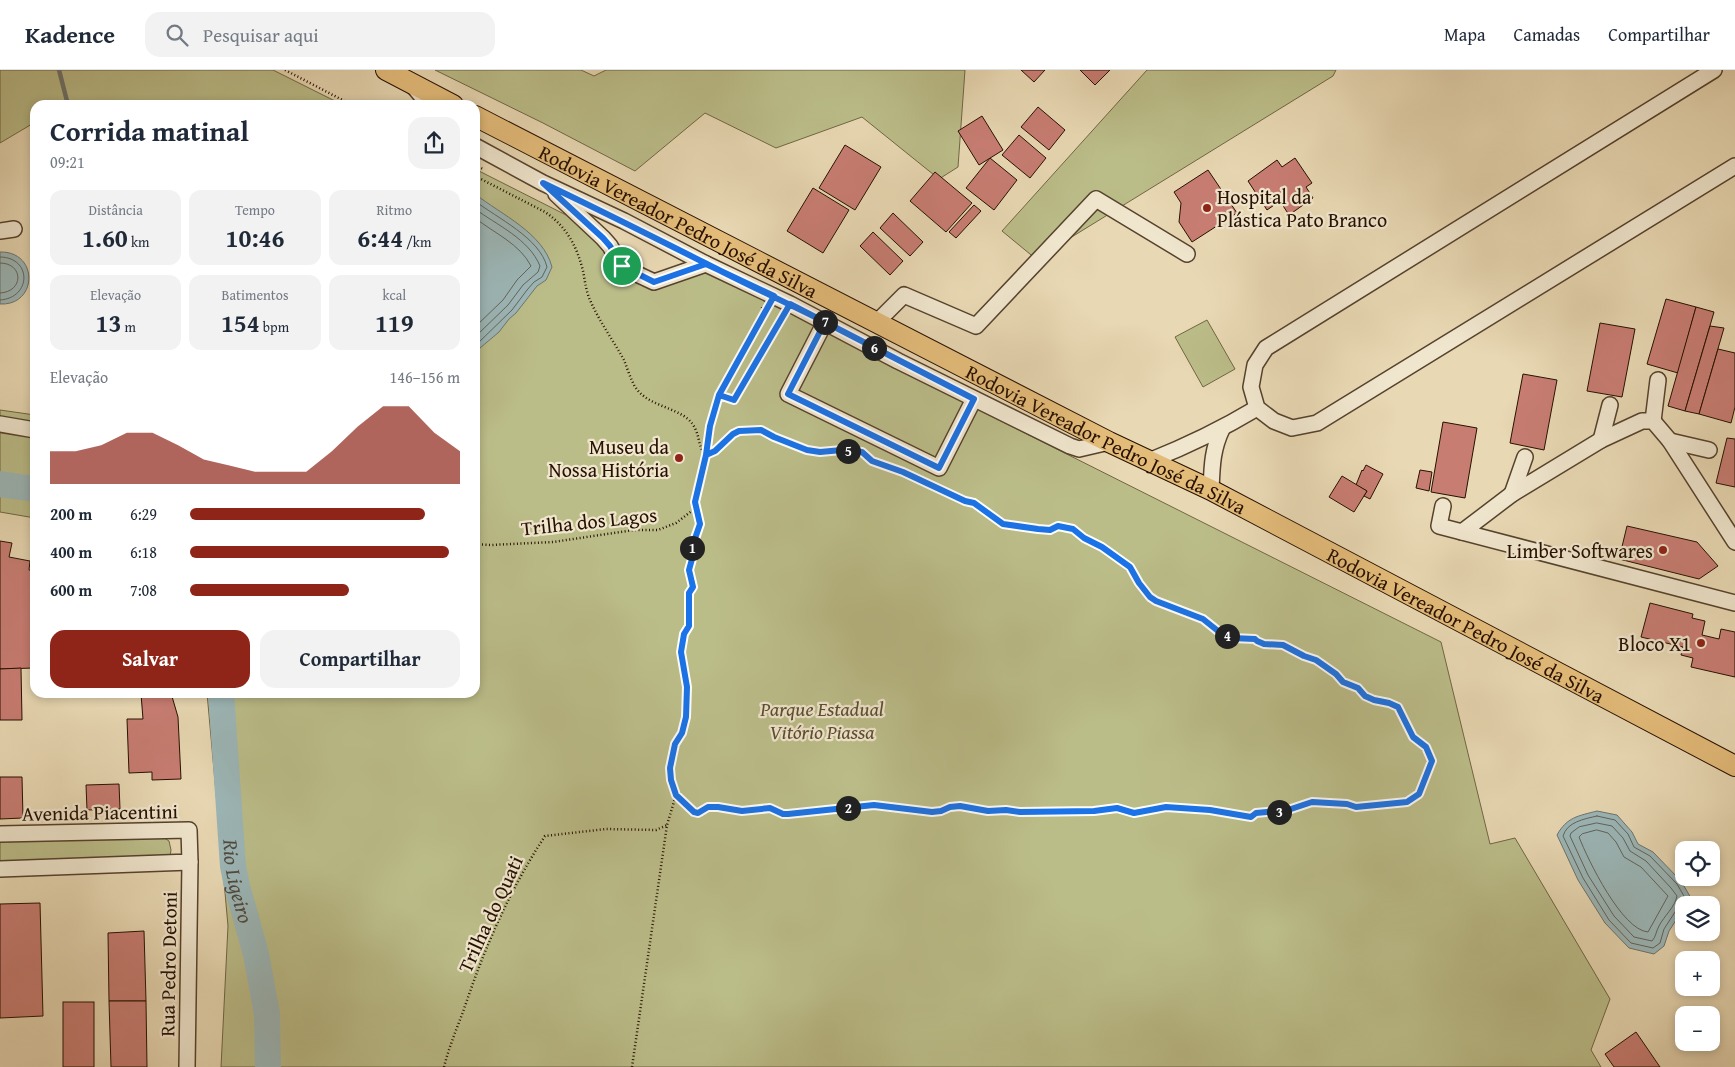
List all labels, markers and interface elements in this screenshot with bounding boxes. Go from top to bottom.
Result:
search box [145,12,495,57]
text: Kadence [25,17,115,52]
icon: search [163,21,191,49]
text: Pesquisar aqui [203,21,319,49]
text: Mapa [1444,21,1485,48]
text: Camadas [1513,21,1580,48]
text: Compartilhar [1608,21,1710,48]
text: Corrida matinal [50,110,249,151]
button: share [408,117,460,169]
street label: Rodovia Vereador Pedro José da Silva [534,137,823,305]
text: 09:21 [50,150,85,174]
place label: Hospital da Plástica Pato Branco [1217,182,1387,234]
text: Distância [89,200,143,220]
text: Tempo [235,200,275,220]
text: Ritmo [377,200,412,220]
marker: Hospital da Plástica Pato Branco [1201,202,1213,214]
text: 1.60 [82,220,128,256]
text: 10:46 [226,220,284,256]
text: 6:44 [357,220,403,256]
text: km [128,232,149,252]
text: /km [403,232,431,252]
pin [601,245,643,287]
icon: arrive [608,252,636,280]
text: Elevação [90,285,141,305]
text: Batimentos [222,285,288,305]
text: kcal [382,285,406,305]
text: 13 [95,305,121,341]
text: 154 [221,305,260,341]
text: 119 [375,305,414,341]
pin: 7 [812,310,838,334]
text: 7 [822,312,829,332]
text: m [121,317,136,337]
text: bpm [260,317,289,337]
pin: 6 [862,336,886,360]
text: 6 [871,338,878,358]
street label: Rodovia Vereador Pedro José da Silva [961,357,1252,521]
text: Elevação [50,365,108,389]
text: 146–156 m [390,365,460,389]
place label: Museu da Nossa História [549,432,670,484]
pin: 5 [836,438,860,464]
text: 5 [845,441,852,461]
marker: Museu da Nossa História [673,452,685,464]
street label: Trilha dos Lagos [520,499,658,543]
text: 200 m [50,502,92,526]
text: 6:29 [130,502,157,526]
pin: 1 [680,536,704,560]
place label: Limber Softwares [1507,536,1653,565]
text: 1 [689,538,696,558]
street label: Rodovia Vereador Pedro José da Silva [1322,539,1610,710]
text: 400 m [50,540,92,564]
text: 6:18 [130,540,157,564]
marker: Limber Softwares [1657,544,1669,556]
text: 600 m [50,578,92,602]
text: 7:08 [130,578,157,602]
pin: 4 [1214,624,1240,648]
text: 4 [1224,626,1231,646]
place label: Bloco X1 [1618,629,1691,658]
button: Salvar [50,630,250,688]
button: Compartilhar [260,630,460,688]
marker: Bloco X1 [1695,637,1707,649]
park label: Parque Estadual Vitório Piassa [759,694,884,746]
street label: Avenida Piacentini [22,796,179,828]
pin: 2 [836,796,860,820]
text: 2 [845,798,852,818]
pin: 3 [1266,800,1292,824]
text: 3 [1276,802,1283,822]
water label: Rio Ligeiro [216,837,262,926]
map controls [1675,841,1720,1051]
button: locate [1675,841,1720,886]
street label: Trilha do Quati [450,850,530,977]
street label: Rua Pedro Detoni [152,891,184,1037]
button: layers [1675,896,1720,941]
button: + [1675,951,1720,996]
button: − [1675,1006,1720,1051]

